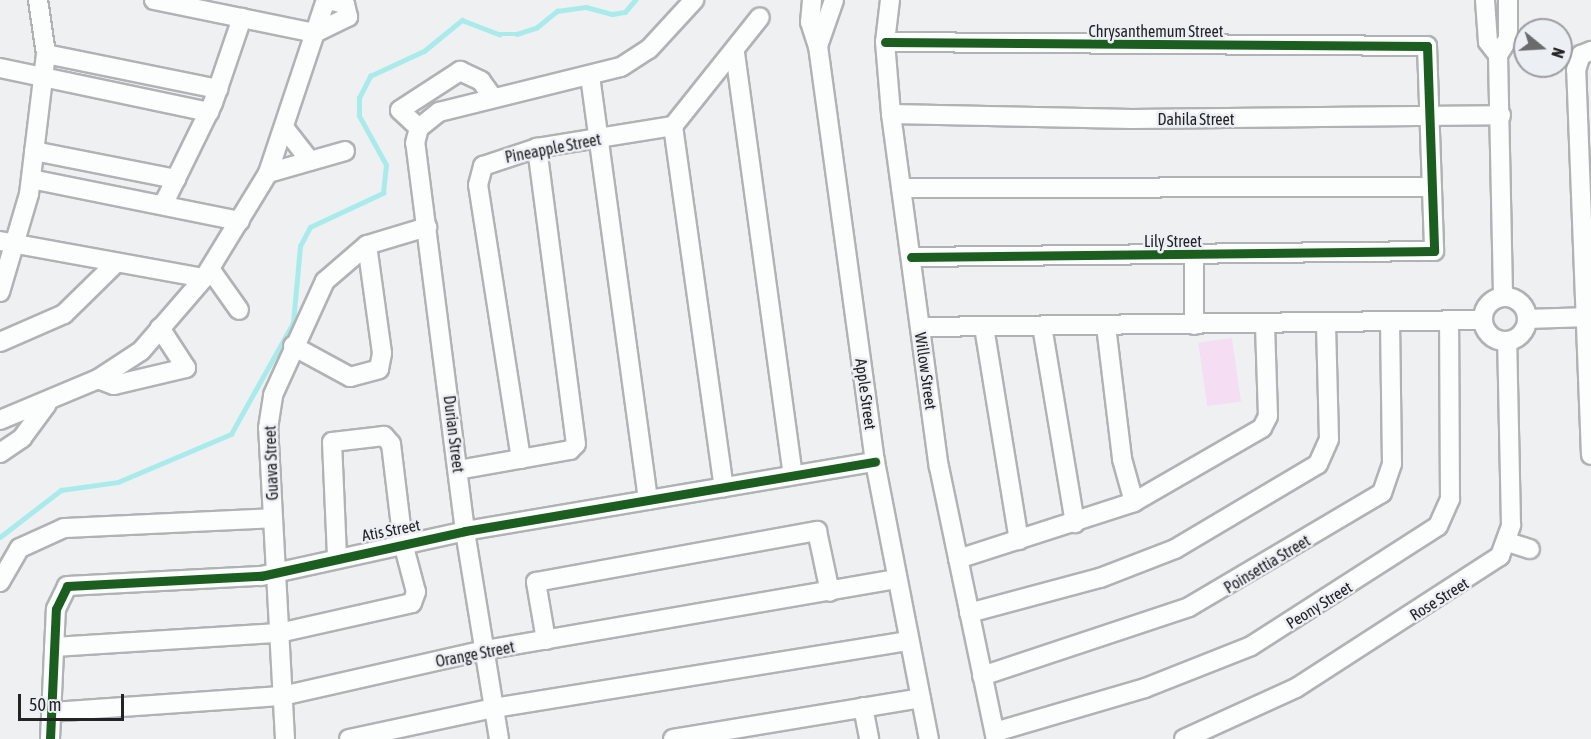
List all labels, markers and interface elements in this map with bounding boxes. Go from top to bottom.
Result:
north arrow [1513,18,1573,78]
street label: Chrysanthemum Street [1089,21,1223,41]
text: N [1548,46,1568,60]
street label: Dahila Street [1158,109,1234,129]
street label: Pineapple Street [503,129,603,167]
street label: Lily Street [1144,231,1202,251]
street label: Willow Street [911,331,941,411]
street label: Apple Street [852,357,880,431]
street label: Durian Street [440,394,468,474]
street label: Guava Street [260,425,282,501]
street label: Atis Street [360,515,422,545]
street label: Poinsettia Street [1220,531,1314,597]
street label: Rose Street [1406,573,1472,625]
street label: Peony Street [1283,577,1355,633]
street label: Orange Street [434,637,516,671]
scale bar [21,682,128,720]
text: 50 m [29,694,61,715]

